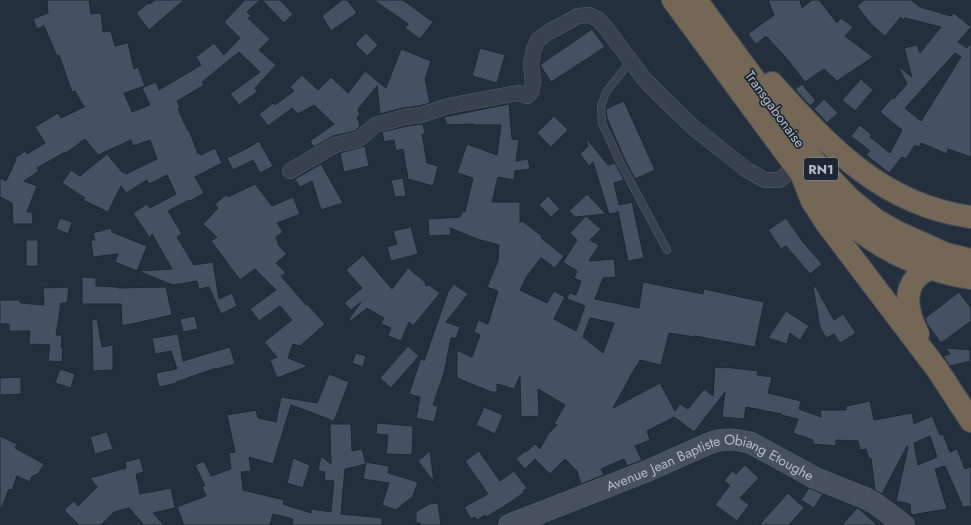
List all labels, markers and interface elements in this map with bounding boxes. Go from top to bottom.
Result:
street label: Transgabonaise [740,66,810,152]
road number: RN1 [804,158,838,180]
text: Avenue Jean Baptiste Obiang Etoughe [603,430,818,496]
street label: Avenue Jean Baptiste Obiang Etoughe [597,470,821,498]

